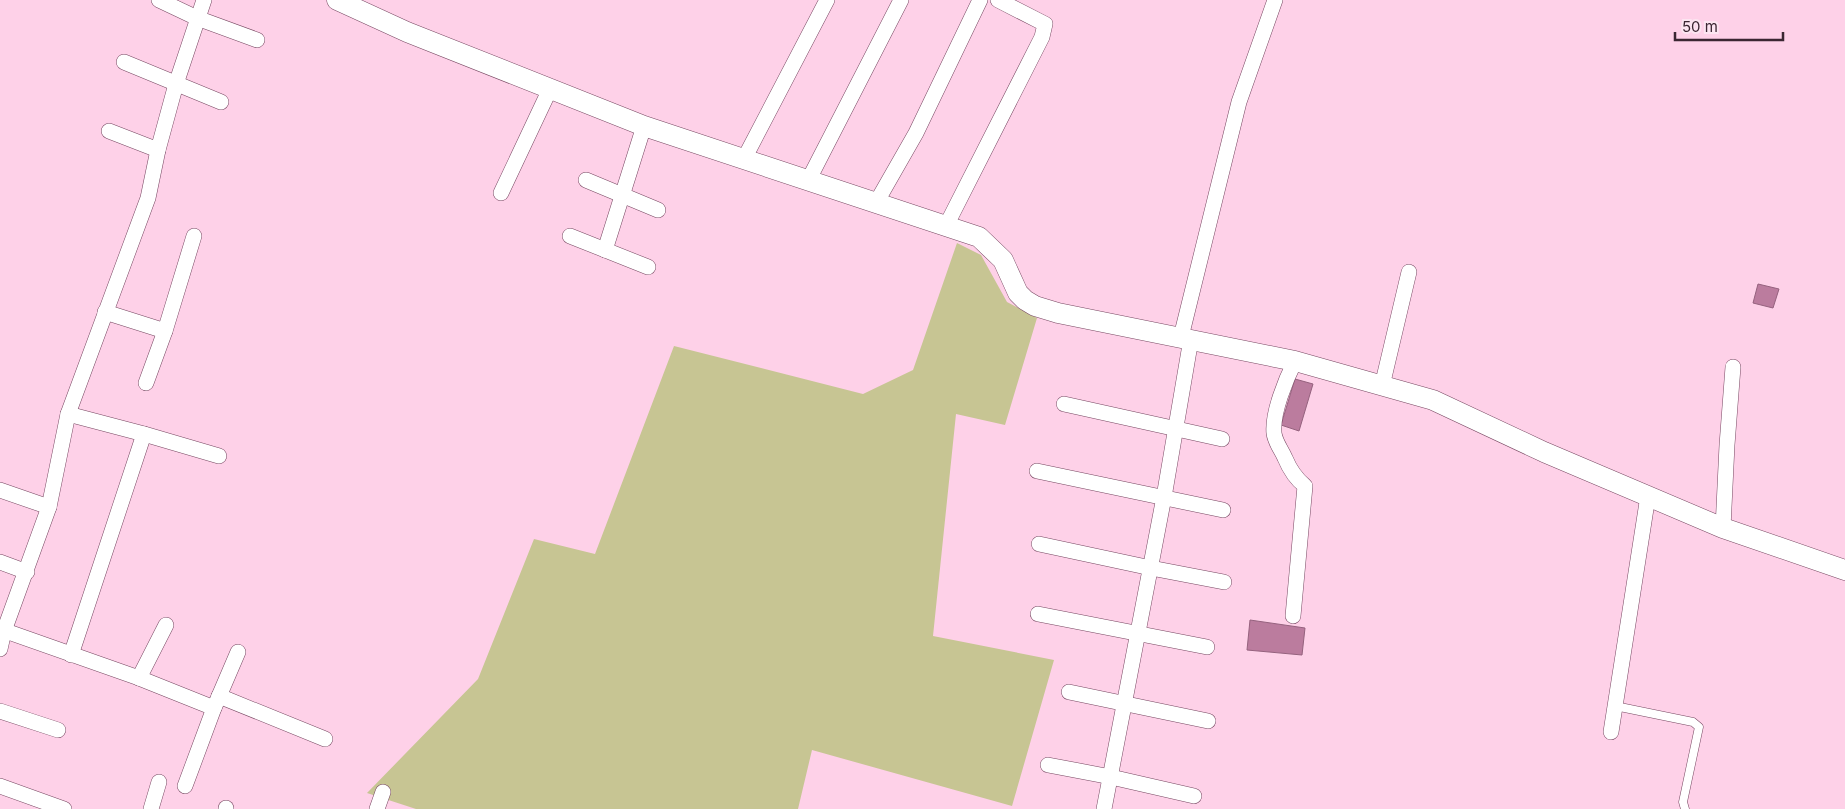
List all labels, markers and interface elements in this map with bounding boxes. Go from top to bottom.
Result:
scale bar [1675,10,1782,42]
text: 50 m [1682,17,1718,36]

